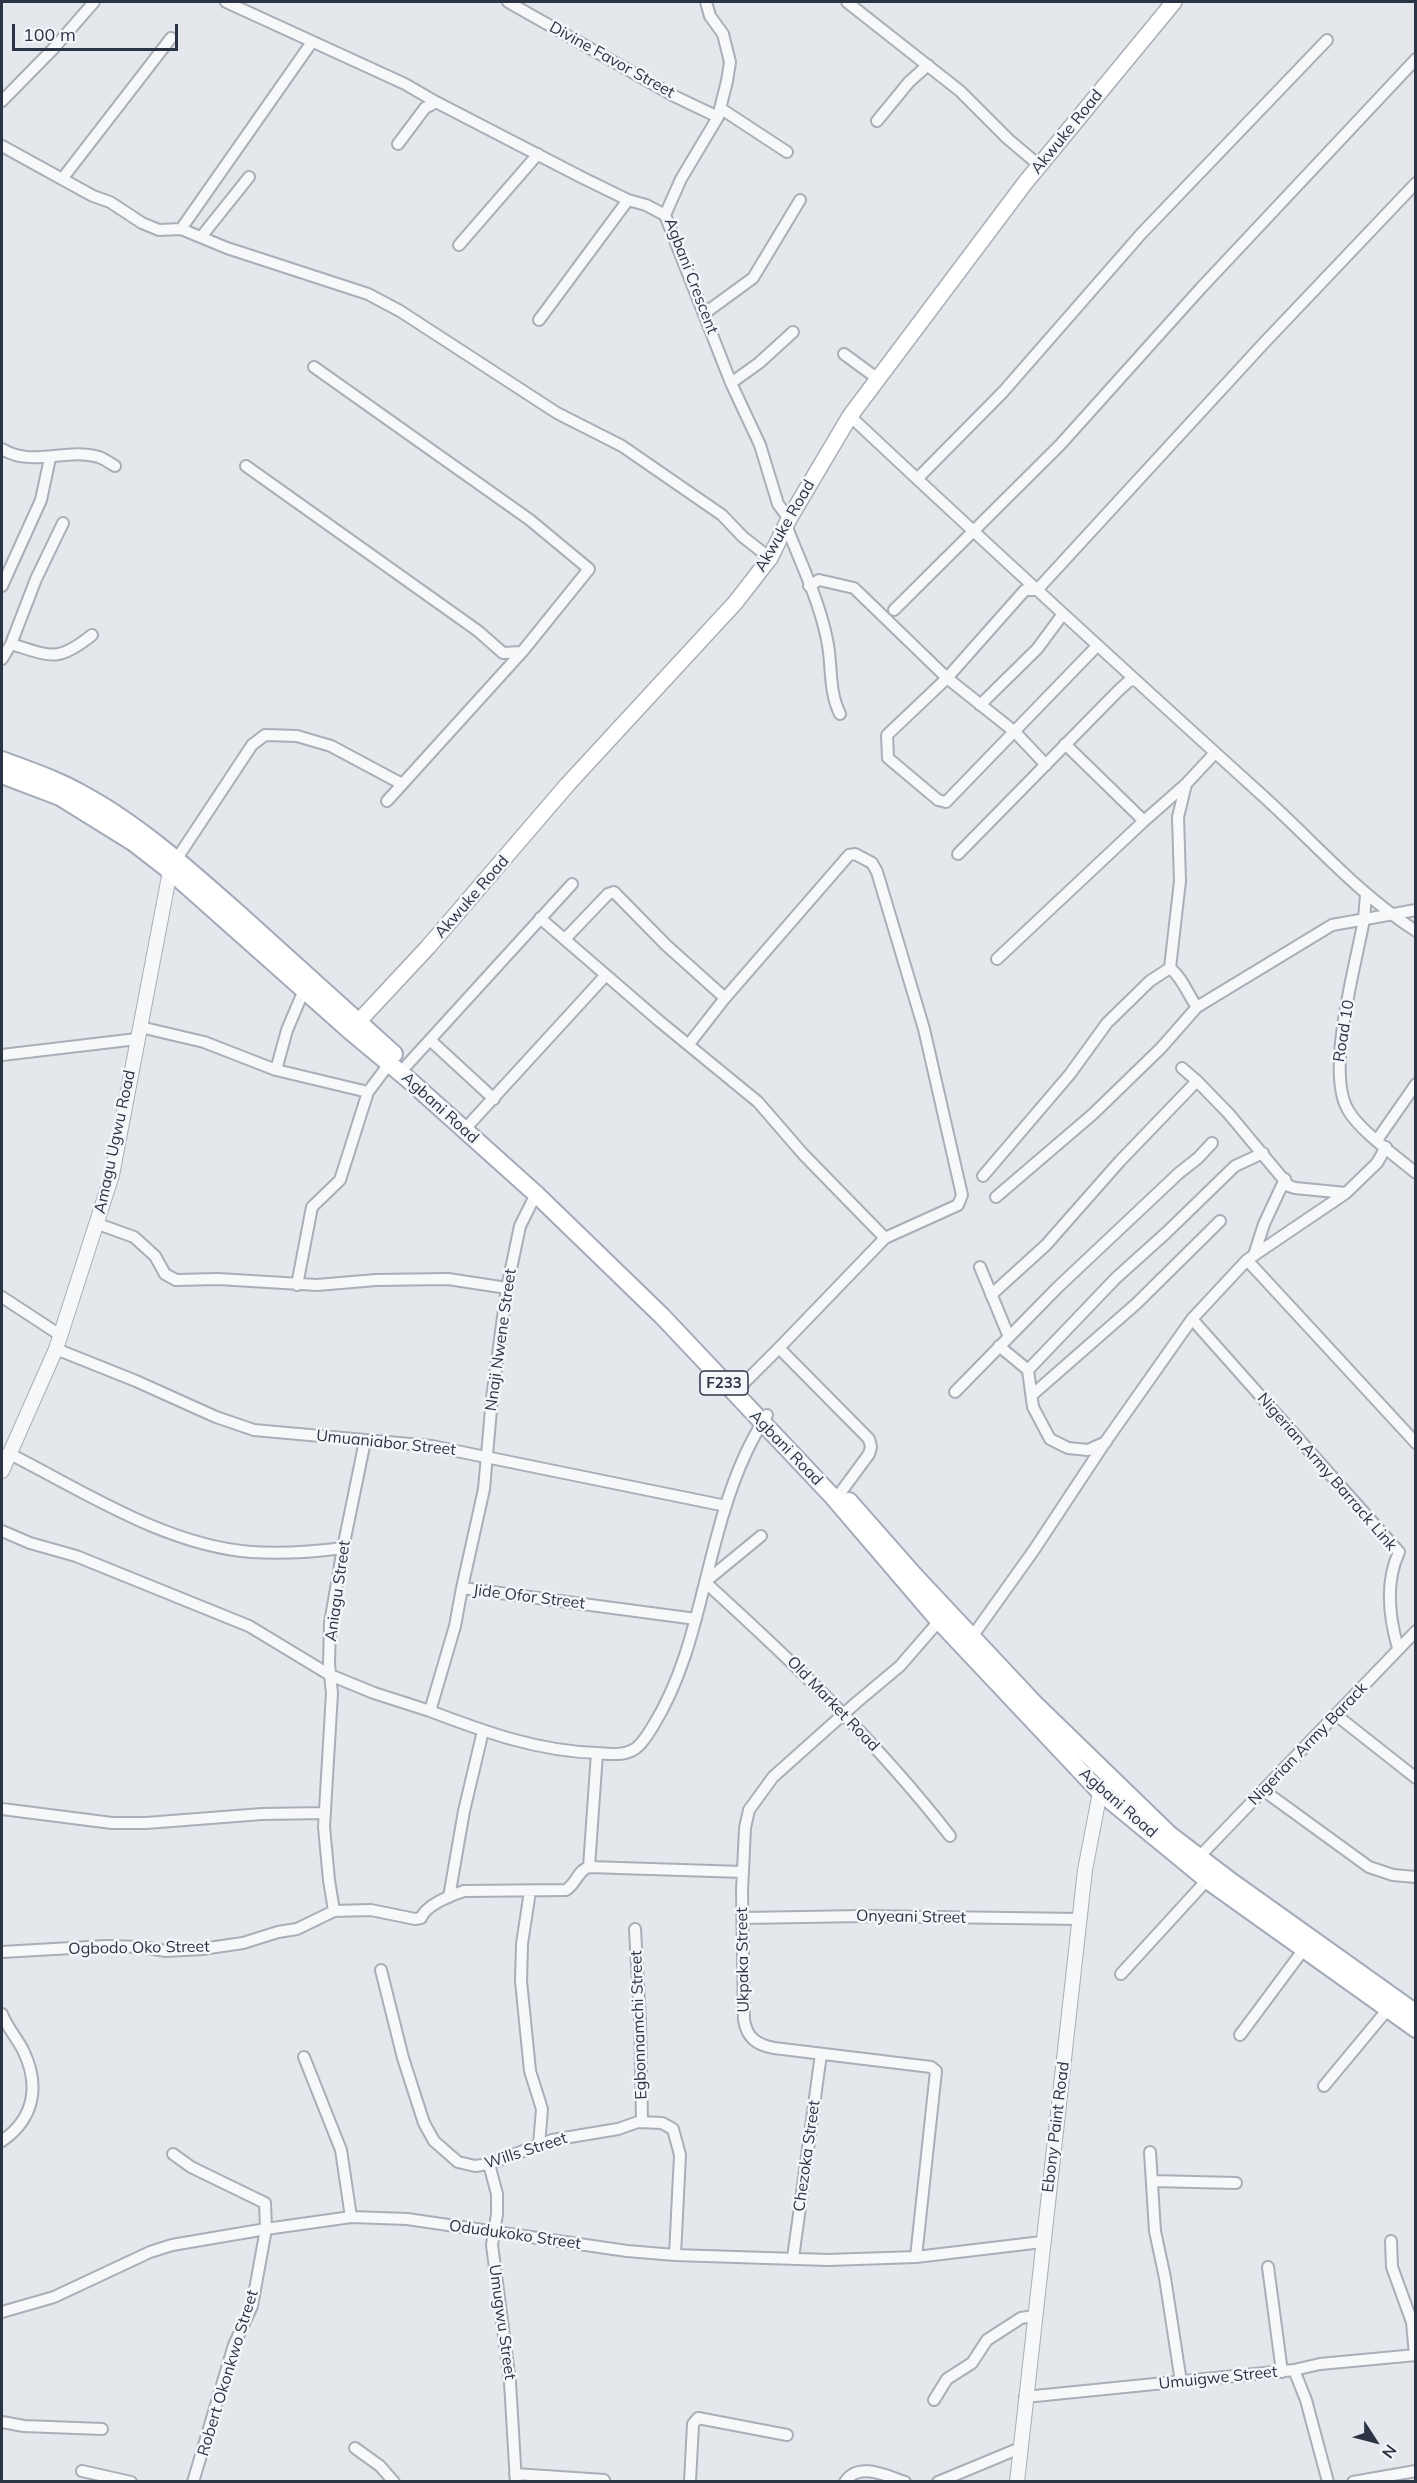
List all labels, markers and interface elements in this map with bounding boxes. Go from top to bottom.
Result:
scale bar [15,12,182,50]
street label: Divine Favor Street [546,18,678,102]
text: 100 m [23,23,76,46]
street label: Akwuke Road [1027,86,1107,178]
street label: Agbani Crescent [660,215,722,337]
street label: Akwuke Road [751,477,819,575]
street label: Akwuke Road [431,852,513,942]
street label: Road 10 [1330,999,1358,1063]
street label: Amagu Ugwu Road [90,1068,140,1216]
street label: Agbani Road [397,1068,483,1148]
street label: Nnaji Nwene Street [481,1268,521,1412]
road number: F233 [700,1371,748,1395]
street label: Nigerian Army Barrack Link [1253,1389,1401,1555]
street label: Agbani Road [745,1406,827,1490]
street label: Umuaniabor Street [315,1426,457,1460]
street label: Aniagu Street [321,1539,355,1643]
street label: Jide Ofor Street [472,1581,586,1613]
street label: Old Market Road [783,1652,883,1756]
street label: Nigerian Army Barack [1244,1679,1372,1809]
street label: Agbani Road [1075,1764,1161,1842]
street label: Onyeani Street [856,1906,966,1928]
street label: Ukpaka Street [732,1907,754,2013]
street label: Ogbodo Oko Street [68,1937,210,1959]
street label: Egbonnamchi Street [627,1950,651,2100]
street label: Ebony Paint Road [1038,2060,1074,2194]
street label: Chezoka Street [790,2099,824,2213]
street label: Wills Street [482,2129,570,2173]
street label: Odudukoko Street [448,2216,582,2254]
street label: Umugwu Street [484,2263,520,2381]
street label: Robert Okonkwo Street [194,2288,262,2458]
street label: Umuigwe Street [1158,2362,1278,2394]
north arrow [1345,2411,1405,2471]
text: N [1378,2441,1401,2462]

